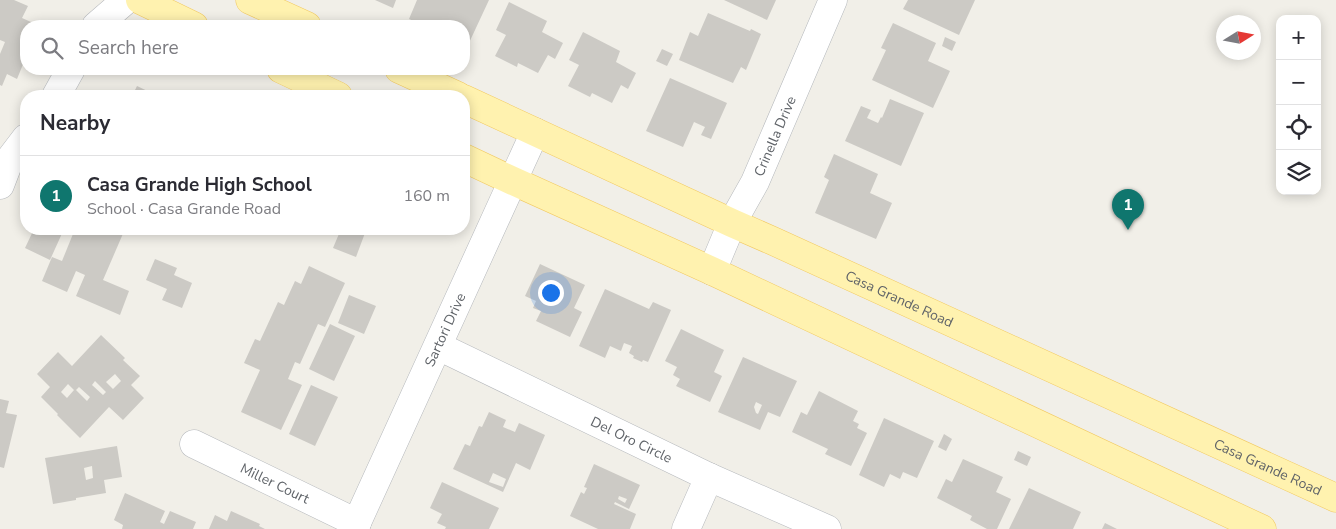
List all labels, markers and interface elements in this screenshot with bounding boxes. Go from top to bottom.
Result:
north arrow [1216,15,1261,60]
map controls [1276,15,1321,195]
button: + [1276,15,1321,60]
search box [20,20,470,75]
icon: search [38,34,66,62]
text: Search here [78,35,179,61]
button: − [1276,60,1321,105]
street label: Crinella Drive [750,93,801,179]
button: locate [1276,105,1321,150]
text: Nearby [40,109,110,137]
button: layers [1276,150,1321,195]
text: Casa Grande High School [87,172,312,198]
text: 1 [51,185,61,207]
text: 160 m [403,185,450,207]
pin: 1 [1112,189,1144,230]
text: School · Casa Grande Road [87,198,281,220]
street label: Casa Grande Road [842,266,956,332]
your location [538,280,564,306]
street label: Sartori Drive [420,290,470,370]
street label: Del Oro Circle [587,412,675,468]
street label: Casa Grande Road [1211,434,1325,500]
street label: Miller Court [237,459,312,509]

